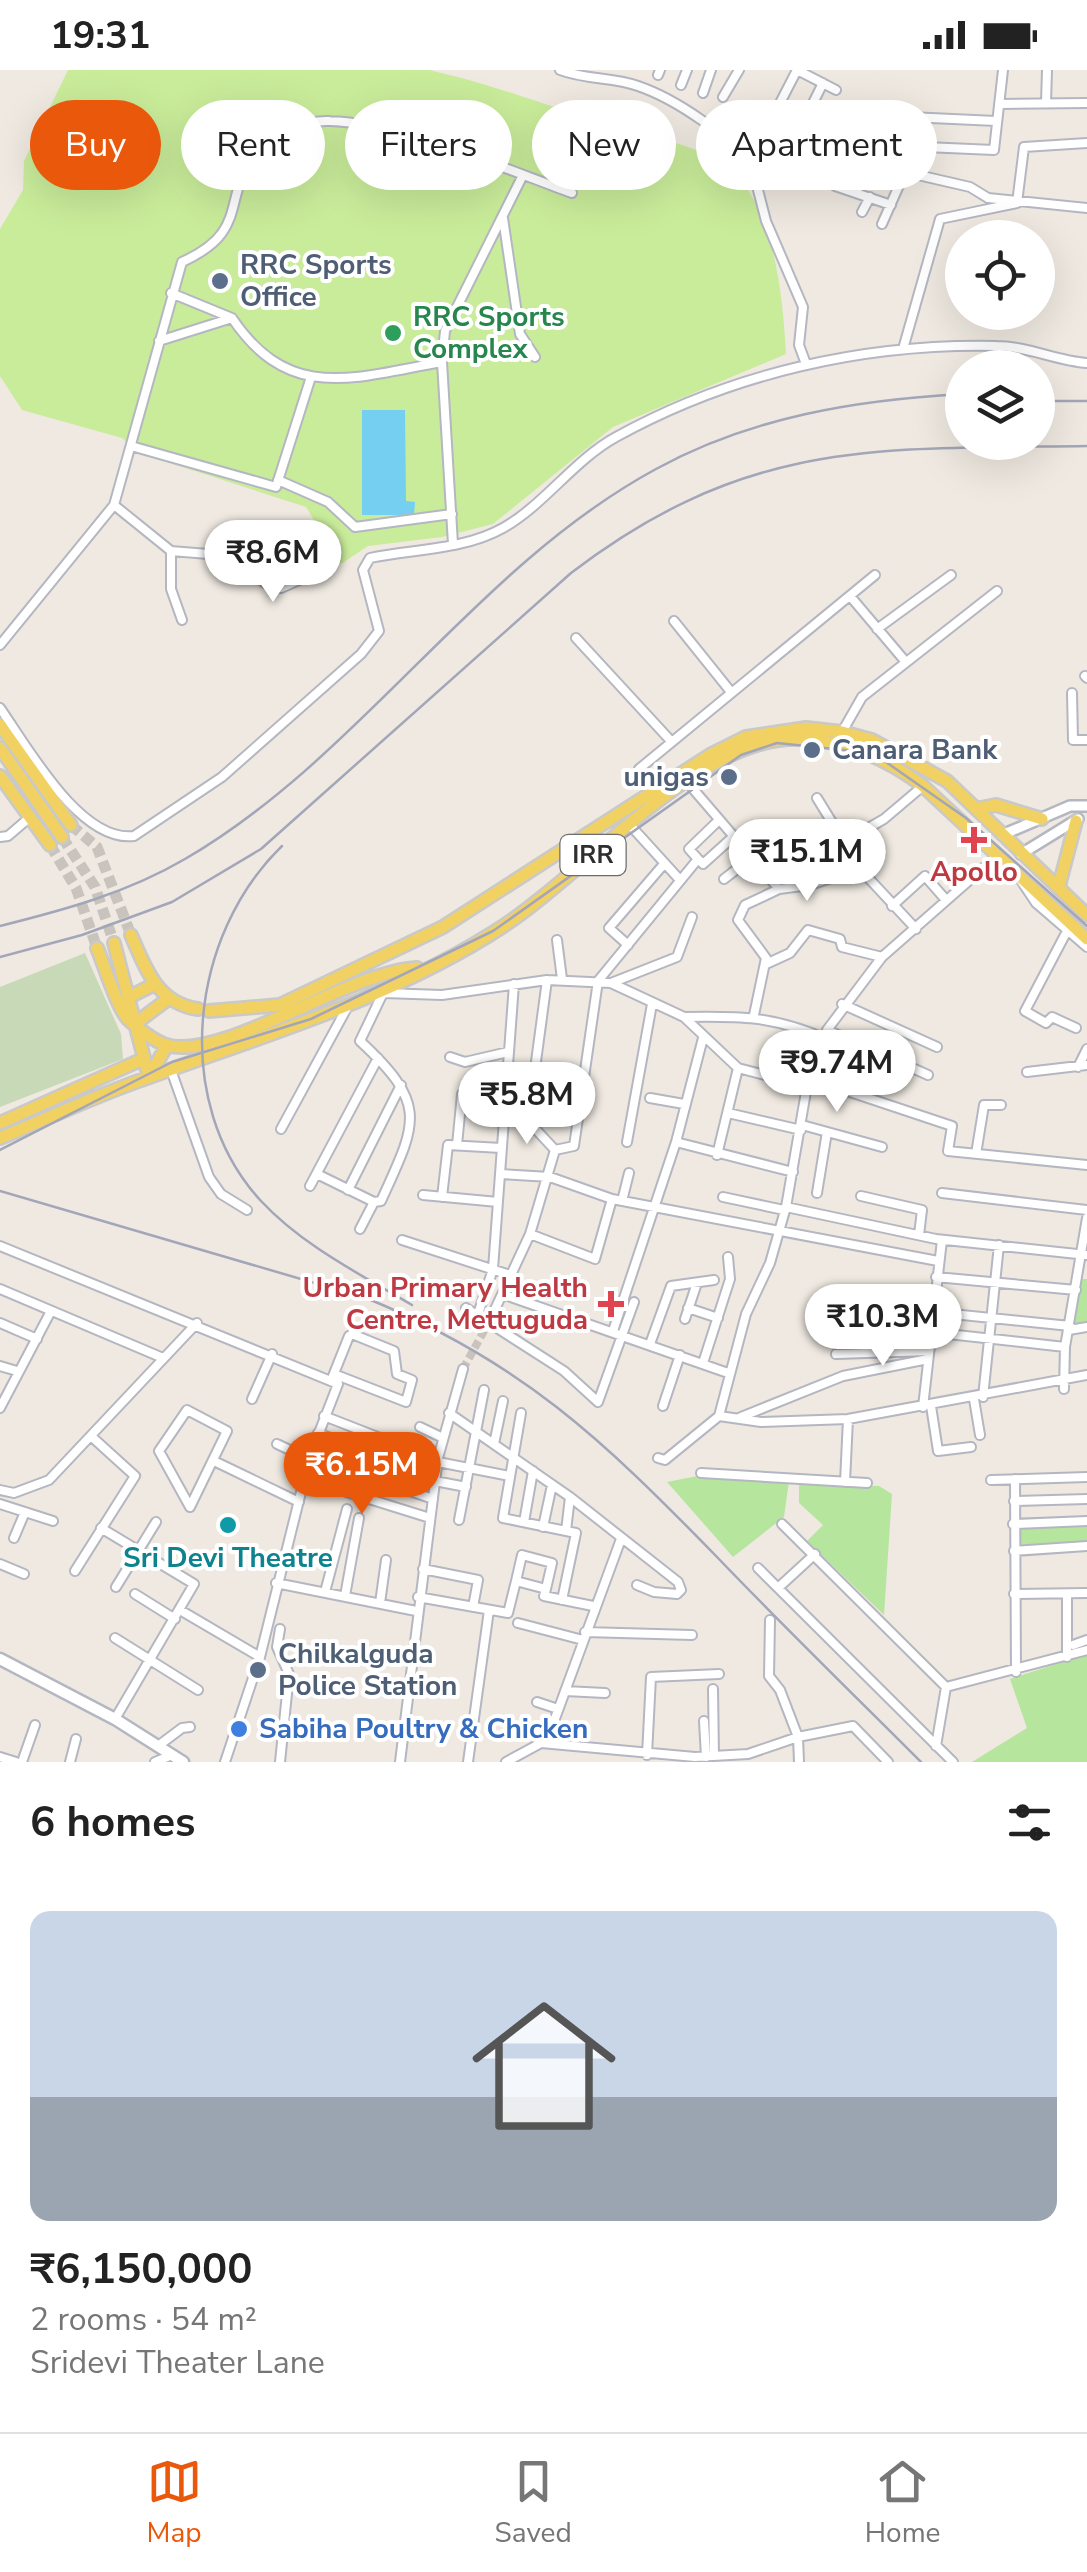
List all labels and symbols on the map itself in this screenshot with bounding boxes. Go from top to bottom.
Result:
place label: RRC Sports Office [240,246,392,316]
marker: RRC Sports Office [209,270,231,292]
place label: RRC Sports Complex [413,298,565,368]
marker: RRC Sports Complex [382,322,404,344]
pin: ₹8.6M [203,520,343,605]
place label: Canara Bank [832,731,998,769]
marker: Canara Bank [801,739,823,761]
place label: unigas [623,758,709,796]
marker: unigas [718,766,740,788]
pin: ₹15.1M [726,819,888,904]
marker: Apollo [963,829,985,851]
road number: IRR [560,835,626,875]
place label: Apollo [930,853,1018,891]
pin: ₹9.74M [756,1030,918,1115]
pin: ₹5.8M [457,1062,597,1147]
place label: Urban Primary Health Centre, Mettuguda [302,1269,588,1339]
pin: ₹10.3M [802,1284,964,1369]
marker: Urban Primary Health Centre, Mettuguda [598,1291,624,1317]
pin: ₹6.15M [281,1432,443,1517]
marker: Sri Devi Theatre [217,1514,239,1536]
place label: Sri Devi Theatre [123,1539,333,1577]
place label: Chilkalguda Police Station [278,1635,457,1705]
marker: Chilkalguda Police Station [247,1659,269,1681]
place label: Sabiha Poultry & Chicken [259,1710,588,1748]
marker: Sabiha Poultry & Chicken [228,1718,250,1740]

